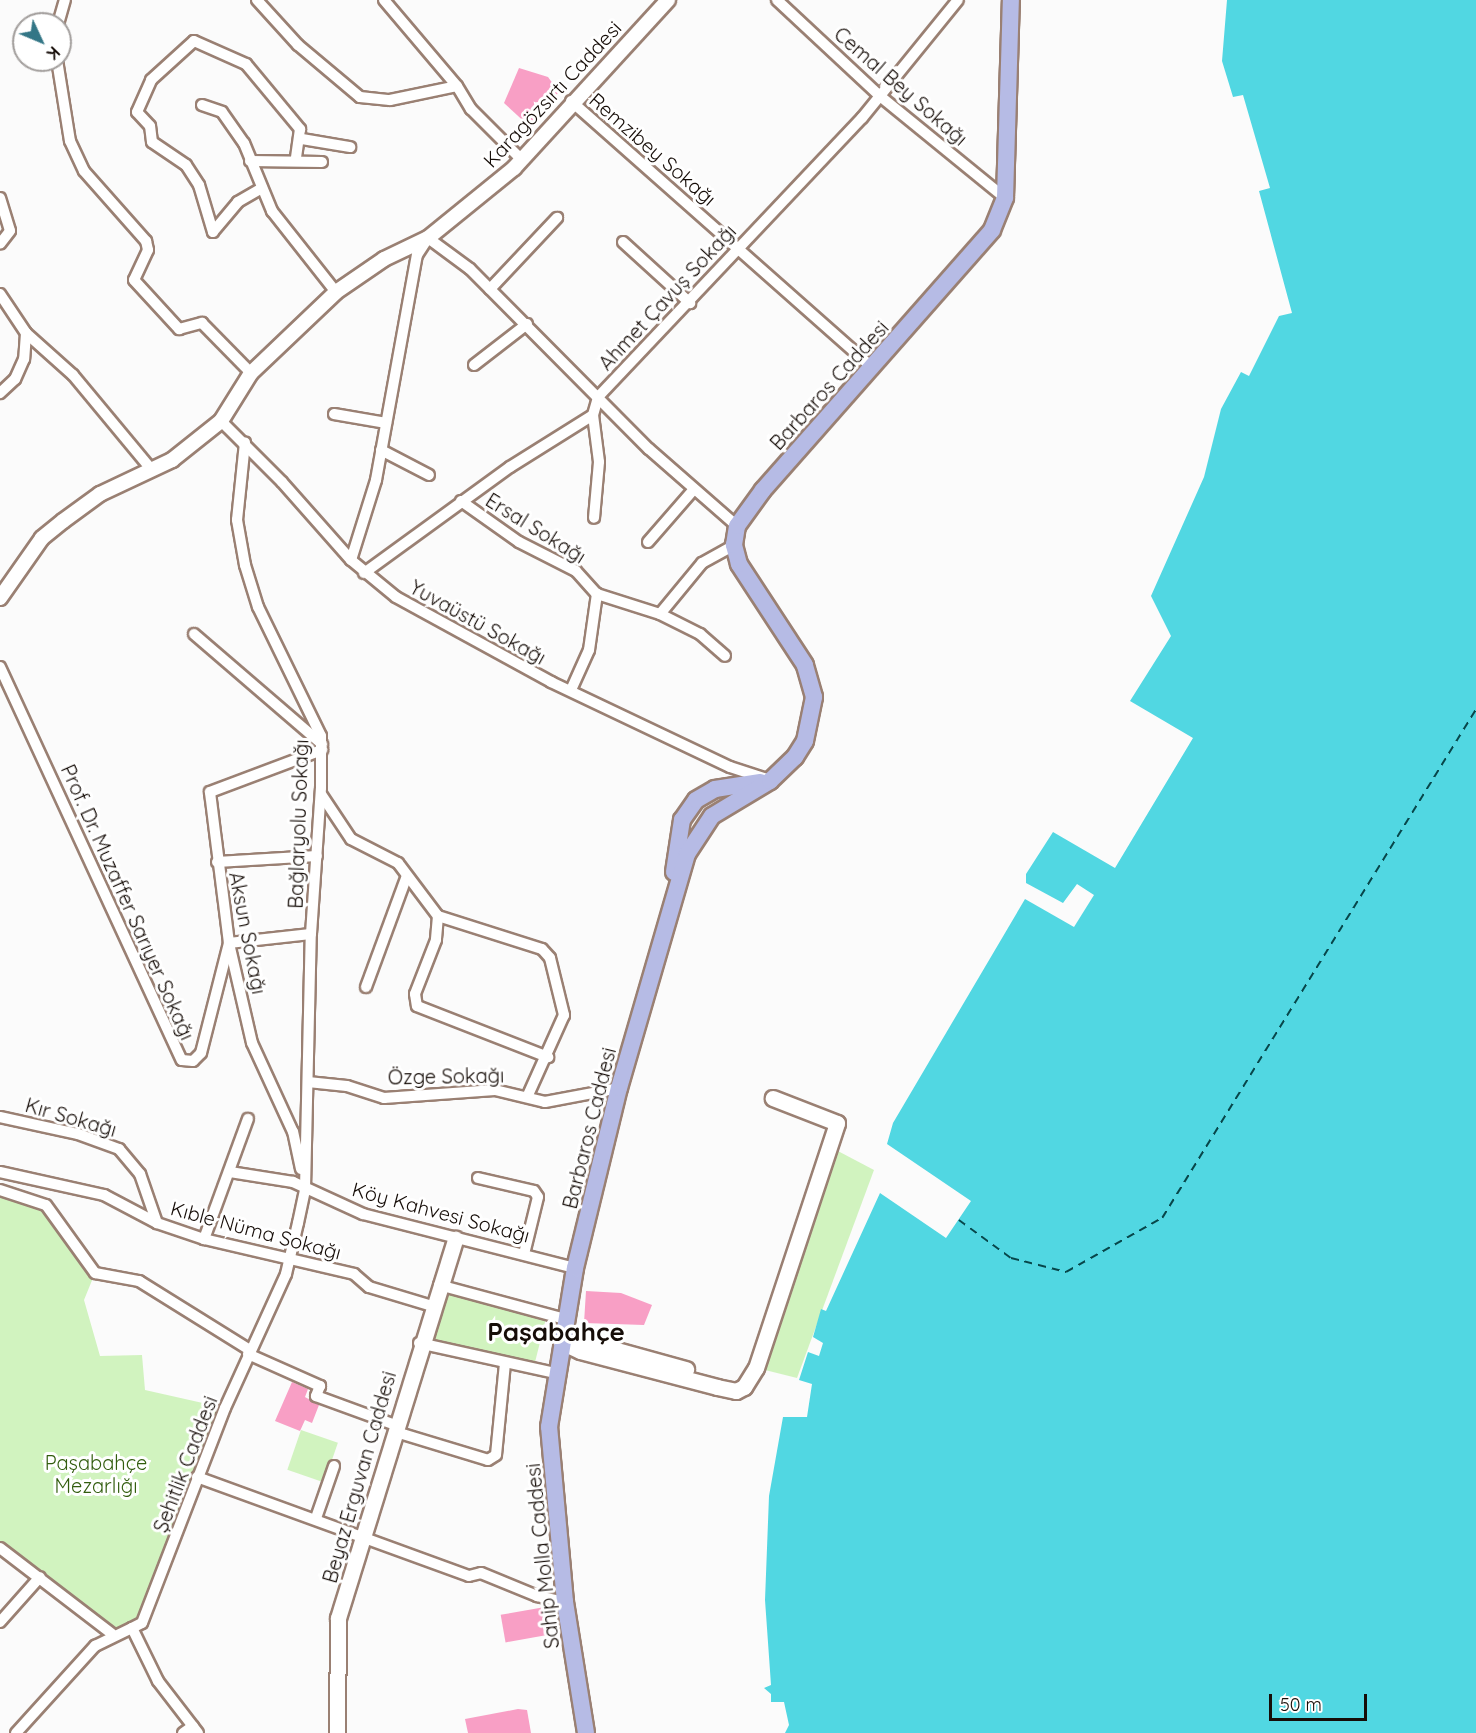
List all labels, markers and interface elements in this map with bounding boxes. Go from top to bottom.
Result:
north arrow [12,12,72,72]
street label: Karagözsırtı Caddesi [478,16,626,172]
street label: Cemal Bey Sokağı [829,22,973,150]
text: K [43,42,64,64]
street label: Remzibey Sokağı [585,88,721,210]
street label: Ahmet Çavuş Sokağı [593,219,741,375]
street label: Barbaros Caddesi [765,315,893,455]
street label: Ersal Sokağı [481,488,591,568]
street label: Yuvaüstü Sokağı [406,575,550,669]
street label: Bağlaryolu Sokağı [283,739,313,909]
street label: Prof. Dr. Muzaffer Sarıyer Sokağı [56,761,200,1043]
street label: Aksun Sokağı [224,870,272,996]
street label: Barbaros Caddesi [557,1045,621,1211]
street label: Özge Sokağı [388,1063,504,1089]
street label: Kır Sokağı [23,1093,119,1141]
street label: Köy Kahvesi Sokağı [350,1177,532,1247]
street label: Kıble Nüma Sokağı [168,1196,344,1264]
district label: Paşabahçe [487,1316,625,1348]
street label: Beyaz Erguvan Caddesi [317,1368,401,1586]
street label: Şehitlik Caddesi [148,1392,222,1536]
park label: Paşabahçe Mezarlığı [45,1450,147,1497]
street label: Sahip Molla Caddesi [520,1462,564,1650]
scale bar [1272,1682,1370,1720]
text: 50 m [1280,1693,1322,1716]

